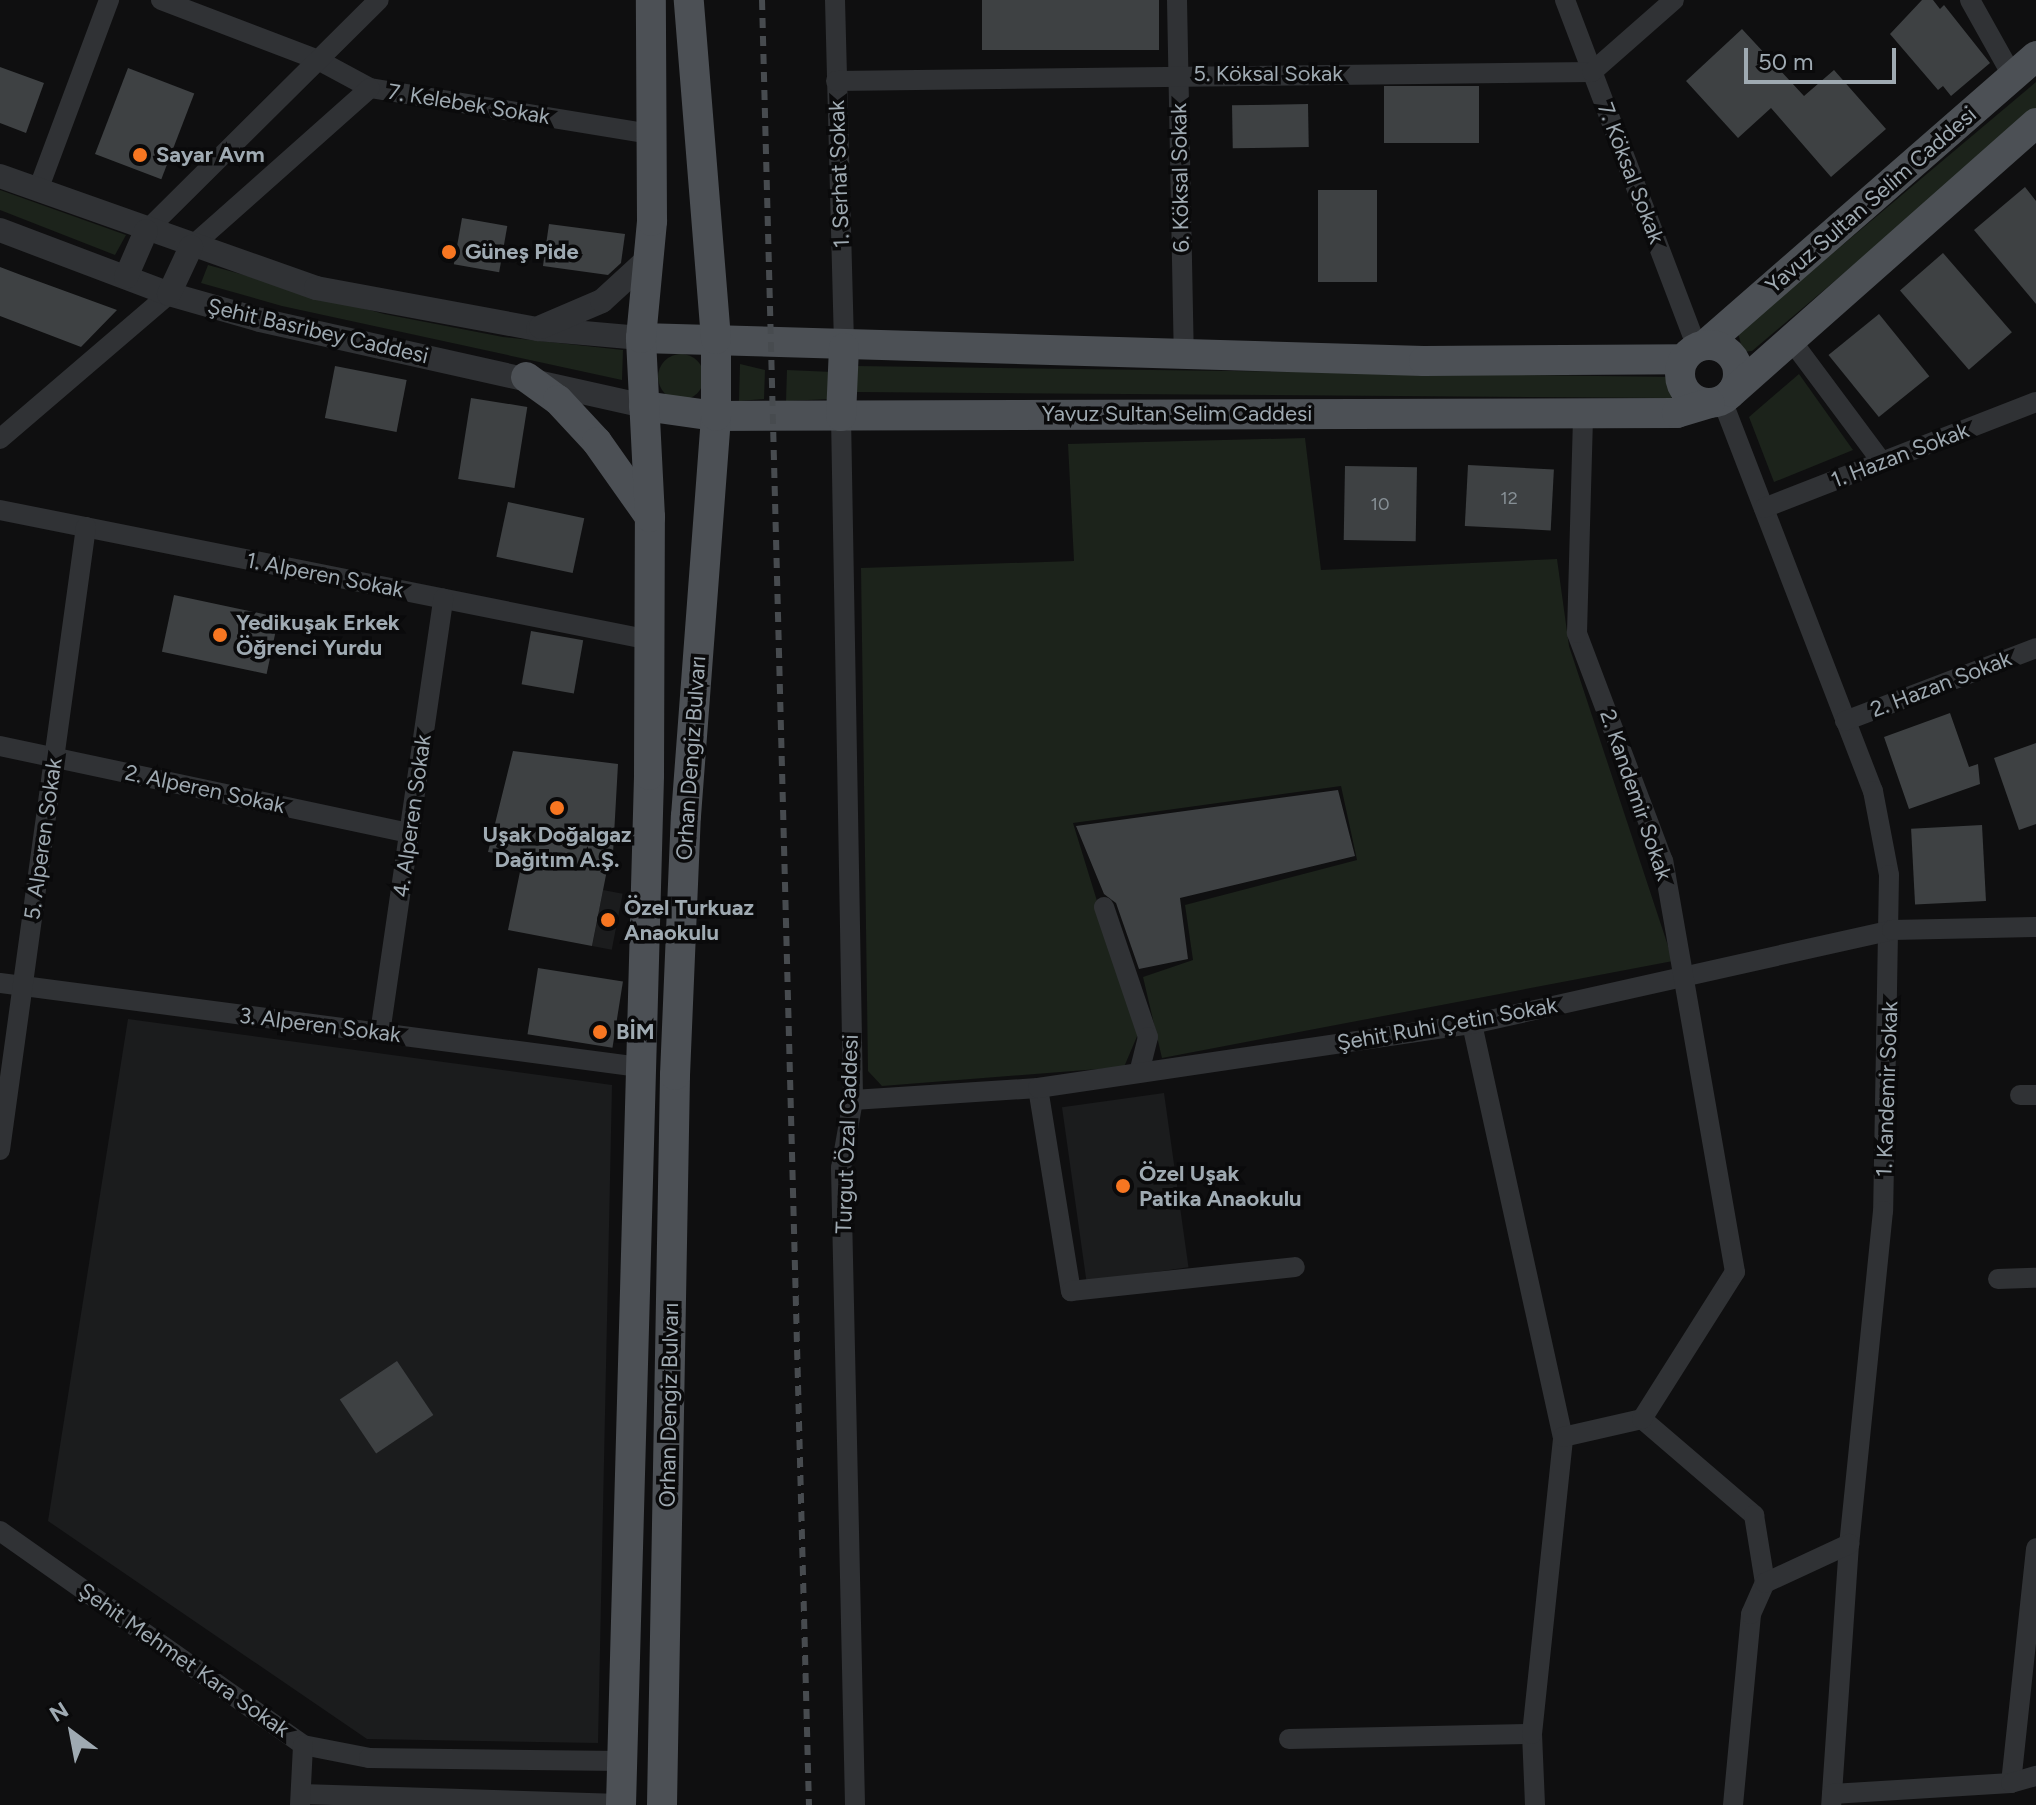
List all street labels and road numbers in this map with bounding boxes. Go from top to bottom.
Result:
street label: 5. Köksal Sokak [1193,61,1343,87]
street label: 7. Kelebek Sokak [386,78,552,130]
street label: 7. Köksal Sokak [1592,99,1670,247]
street label: 1. Serhat Sokak [823,100,855,248]
street label: Yavuz Sultan Selim Caddesi [1760,101,1982,299]
street label: 6. Köksal Sokak [1165,103,1195,253]
street label: Şehit Basribey Caddesi [205,293,431,369]
street label: Yavuz Sultan Selim Caddesi [1042,401,1312,427]
street label: 1. Hazan Sokak [1828,417,1972,493]
street label: 1. Alperen Sokak [244,547,406,603]
street label: 2. Hazan Sokak [1867,645,2015,723]
street label: Orhan Dengiz Bulvarı [671,655,711,861]
street label: 2. Kandemir Sokak [1594,706,1678,884]
street label: 4. Alperen Sokak [388,733,436,899]
street label: 5. Alperen Sokak [19,756,67,922]
street label: 2. Alperen Sokak [123,759,287,819]
street label: Şehit Ruhi Çetin Sokak [1335,992,1559,1056]
street label: 1. Kandemir Sokak [1871,1001,1903,1177]
street label: 3. Alperen Sokak [238,1002,402,1048]
street label: Turgut Özal Caddesi [830,1034,864,1234]
street label: Orhan Dengiz Bulvarı [654,1302,684,1508]
street label: Şehit Mehmet Kara Sokak [74,1577,294,1743]

